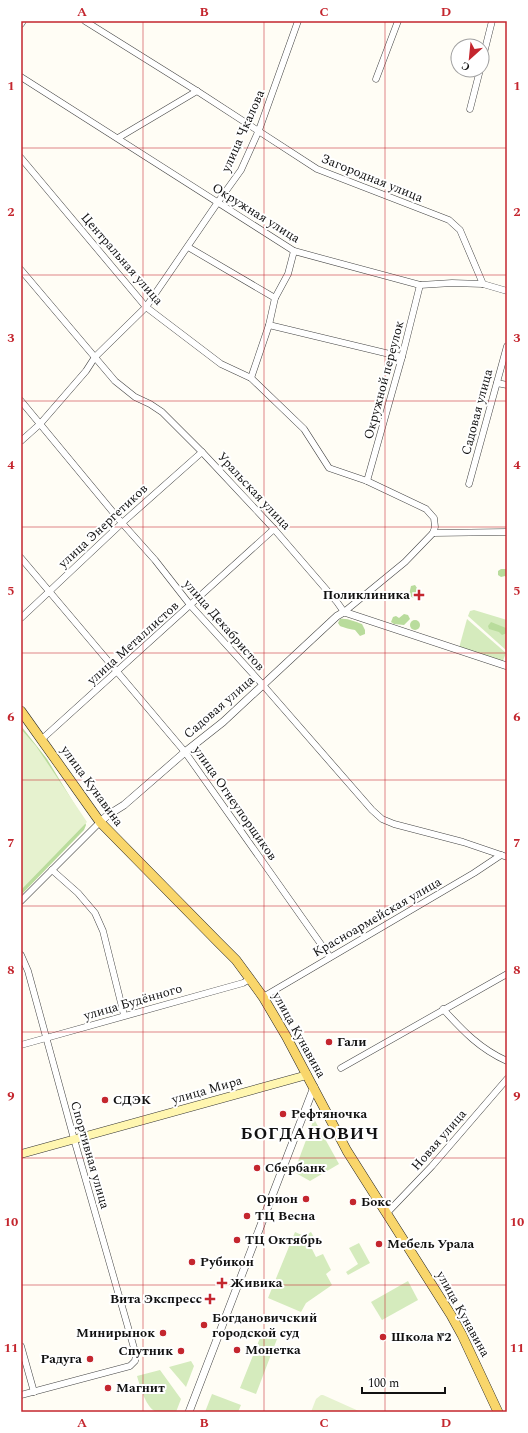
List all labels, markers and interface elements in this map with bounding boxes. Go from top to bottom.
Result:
text: A [77,2,87,22]
text: B [199,2,209,22]
text: C [319,2,329,22]
text: D [441,2,451,22]
north arrow [450,38,490,78]
text: С [458,57,473,76]
text: 1 [7,76,15,96]
text: 1 [513,76,521,96]
street label: улица Чкалова [215,86,270,176]
street label: Загородная улица [318,148,427,208]
street label: Окружная улица [208,178,305,249]
text: 2 [7,202,15,222]
text: 2 [513,202,521,222]
street label: Центральная улица [76,208,168,310]
street label: Окружной переулок [359,318,409,442]
text: 3 [7,328,15,348]
text: 3 [513,328,521,348]
street label: Садовая улица [456,366,498,457]
street label: Уральская улица [213,448,296,535]
text: 4 [7,455,15,475]
text: 4 [513,455,521,475]
street label: улица Энергетиков [53,479,153,574]
street label: улица Декабристов [178,574,270,676]
text: 5 [7,581,15,601]
text: 5 [513,581,521,601]
place label: Поликлиника [323,585,410,605]
marker: Поликлиника [413,589,425,601]
street label: улица Металлистов [82,596,184,690]
street label: Садовая улица [179,670,259,744]
text: 6 [7,707,15,727]
text: 6 [513,707,521,727]
street label: улица Кунавина [55,741,129,831]
street label: улица Огнеупорщиков [187,741,282,865]
text: 7 [7,833,15,853]
text: 7 [513,833,521,853]
street label: Красноармейская улица [309,872,446,962]
text: 8 [7,960,15,980]
text: 8 [513,960,521,980]
street label: улица Будённого [80,978,185,1026]
street label: улица Кунавина [267,987,331,1082]
place label: Гали [337,1032,366,1052]
marker: Гали [324,1037,334,1047]
street label: улица Мира [168,1070,245,1110]
text: 9 [7,1086,15,1106]
text: 9 [513,1086,521,1106]
place label: СДЭК [113,1090,151,1110]
marker: СДЭК [100,1095,110,1105]
street label: Спортивная улица [65,1099,115,1212]
place label: Рефтяночка [291,1104,367,1124]
street label: Новая улица [407,1104,472,1175]
marker: Рефтяночка [278,1109,288,1119]
district label: БОГДАНОВИЧ [241,1121,379,1147]
place label: Сбербанк [265,1158,326,1178]
marker: Сбербанк [252,1163,262,1173]
place label: Орион [257,1189,298,1209]
place label: Бокс [361,1192,391,1212]
marker: Орион [301,1194,311,1204]
marker: Бокс [348,1197,358,1207]
place label: ТЦ Весна [255,1206,315,1226]
marker: ТЦ Весна [242,1211,252,1221]
text: 10 [4,1212,18,1232]
text: 10 [510,1212,524,1232]
place label: ТЦ Октябрь [245,1230,322,1250]
place label: Мебель Урала [387,1234,475,1254]
marker: ТЦ Октябрь [232,1235,242,1245]
marker: Мебель Урала [374,1239,384,1249]
place label: Рубикон [200,1252,254,1272]
marker: Рубикон [187,1257,197,1267]
street label: улица Кунавина [431,1266,495,1361]
place label: Живика [230,1273,283,1293]
marker: Живика [217,1278,227,1288]
place label: Вита Экспресс [110,1289,202,1309]
marker: Вита Экспресс [205,1294,215,1304]
place label: Богдановичский городской суд [212,1308,317,1343]
marker: Богдановичский городской суд [199,1320,209,1330]
place label: Минирынок [76,1323,155,1343]
place label: Школа №2 [391,1327,452,1347]
marker: Минирынок [158,1328,168,1338]
marker: Школа №2 [378,1332,388,1342]
text: 11 [4,1338,18,1358]
text: 11 [510,1338,524,1358]
place label: Монетка [245,1340,301,1360]
place label: Спутник [118,1341,173,1361]
marker: Монетка [232,1345,242,1355]
marker: Спутник [176,1346,186,1356]
place label: Радуга [41,1349,82,1369]
marker: Радуга [85,1354,95,1364]
scale bar [362,1369,445,1395]
text: 100 m [368,1374,399,1393]
place label: Магнит [116,1378,165,1398]
marker: Магнит [103,1383,113,1393]
text: A [77,1413,87,1433]
text: B [199,1413,209,1433]
text: C [319,1413,329,1433]
text: D [441,1413,451,1433]

